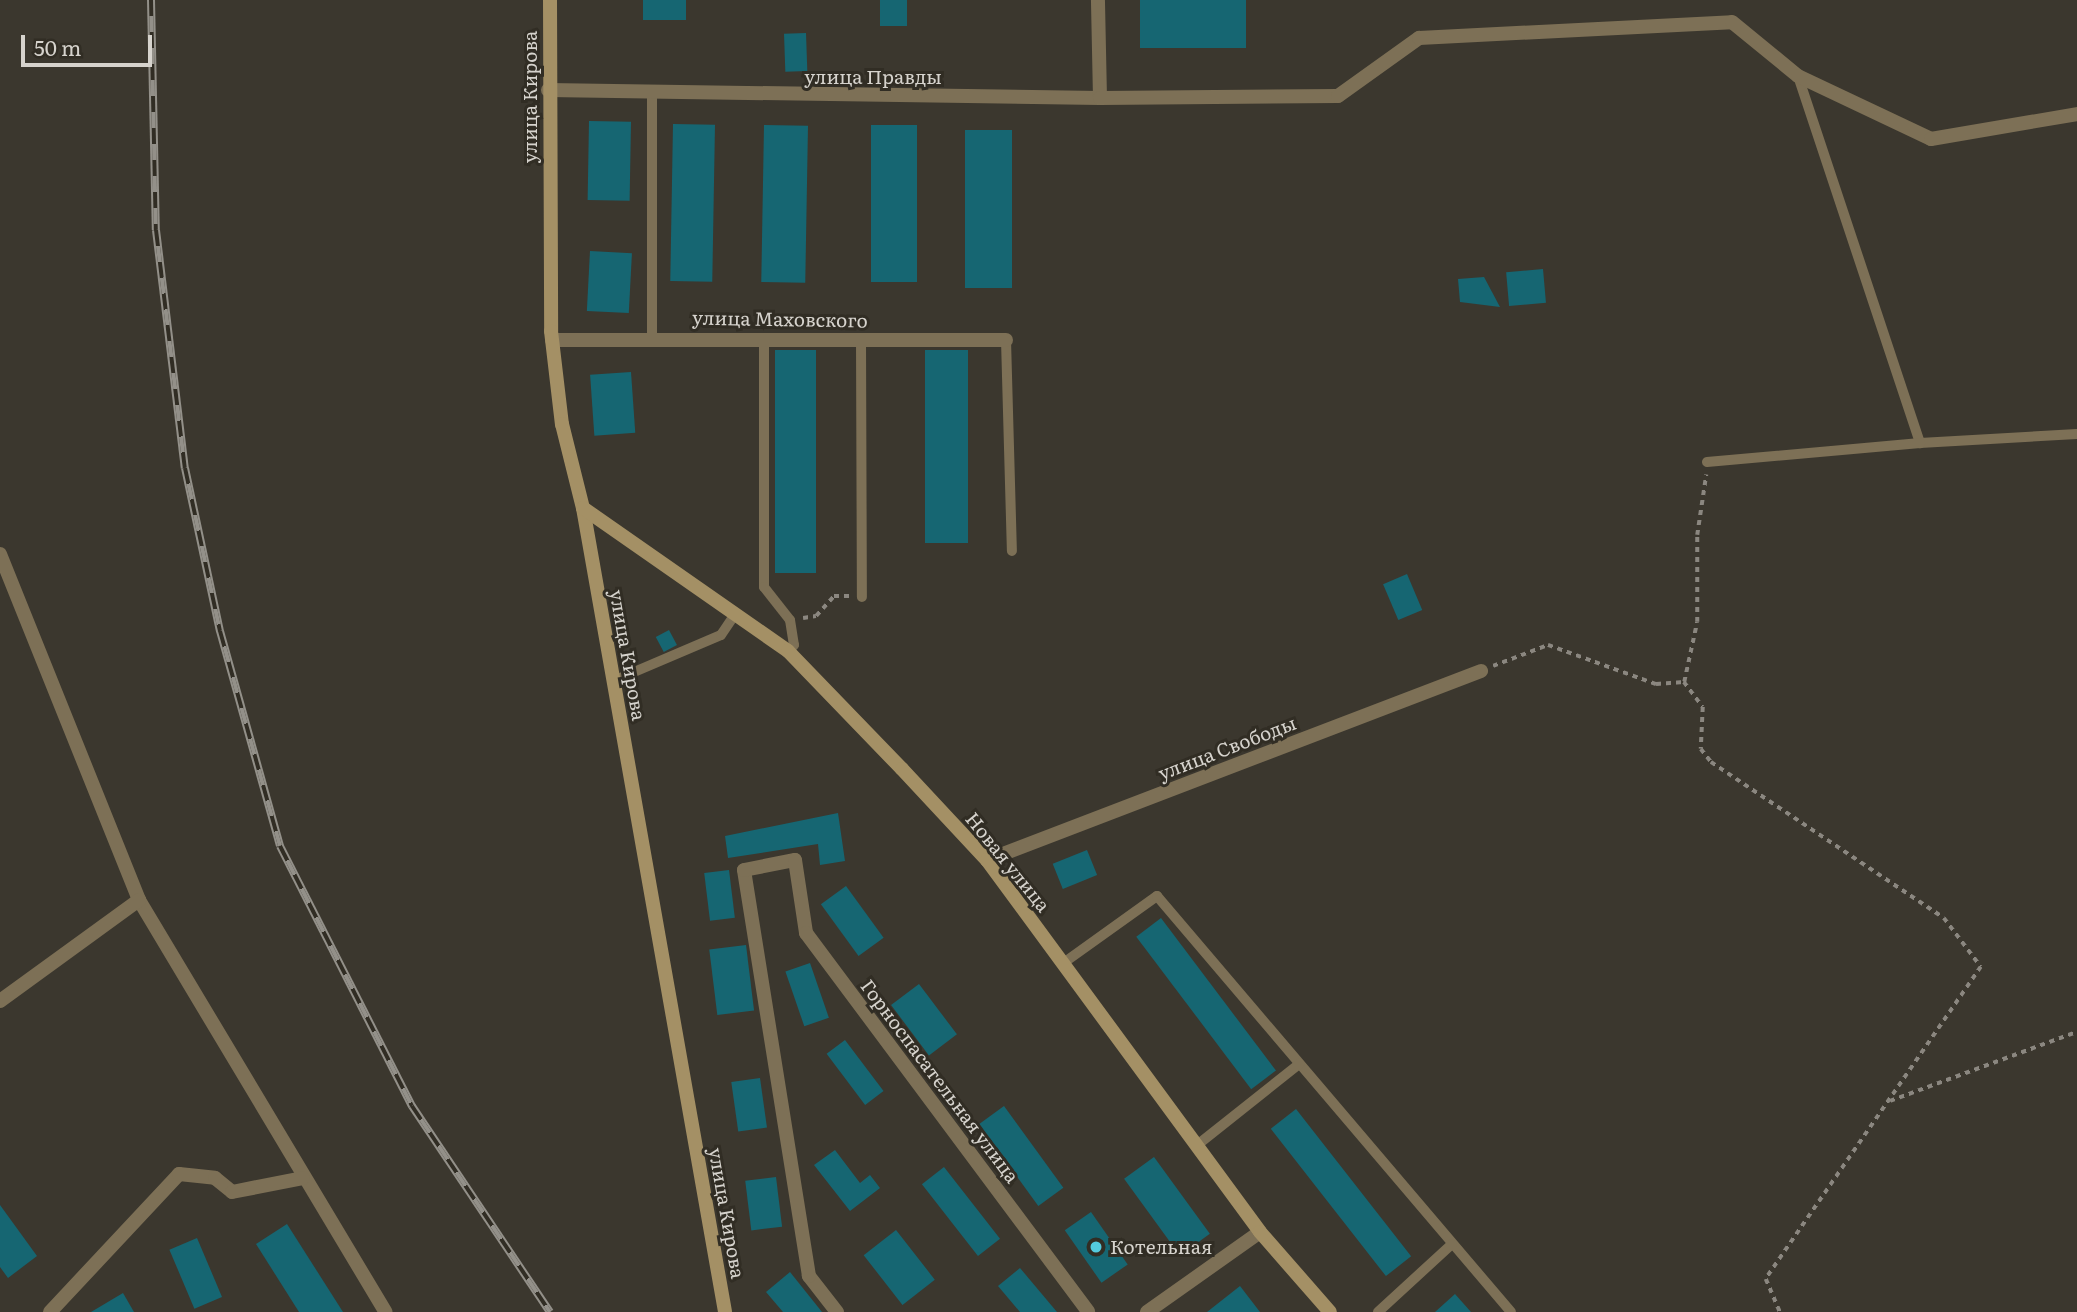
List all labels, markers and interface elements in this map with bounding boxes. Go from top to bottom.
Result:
scale bar [24,21,156,65]
text: 50 m [34,31,81,62]
street label: улица Кирова [519,31,541,163]
street label: улица Правды [804,66,942,88]
street label: улица Маховского [692,306,868,332]
street label: улица Кирова [605,588,651,722]
street label: улица Свободы [1155,711,1299,785]
street label: Новая улица [961,808,1055,916]
street label: Горноспасательная улица [856,975,1024,1187]
street label: улица Кирова [704,1146,750,1280]
place label: Котельная [1110,1236,1212,1258]
marker: Котельная [1088,1239,1104,1255]

